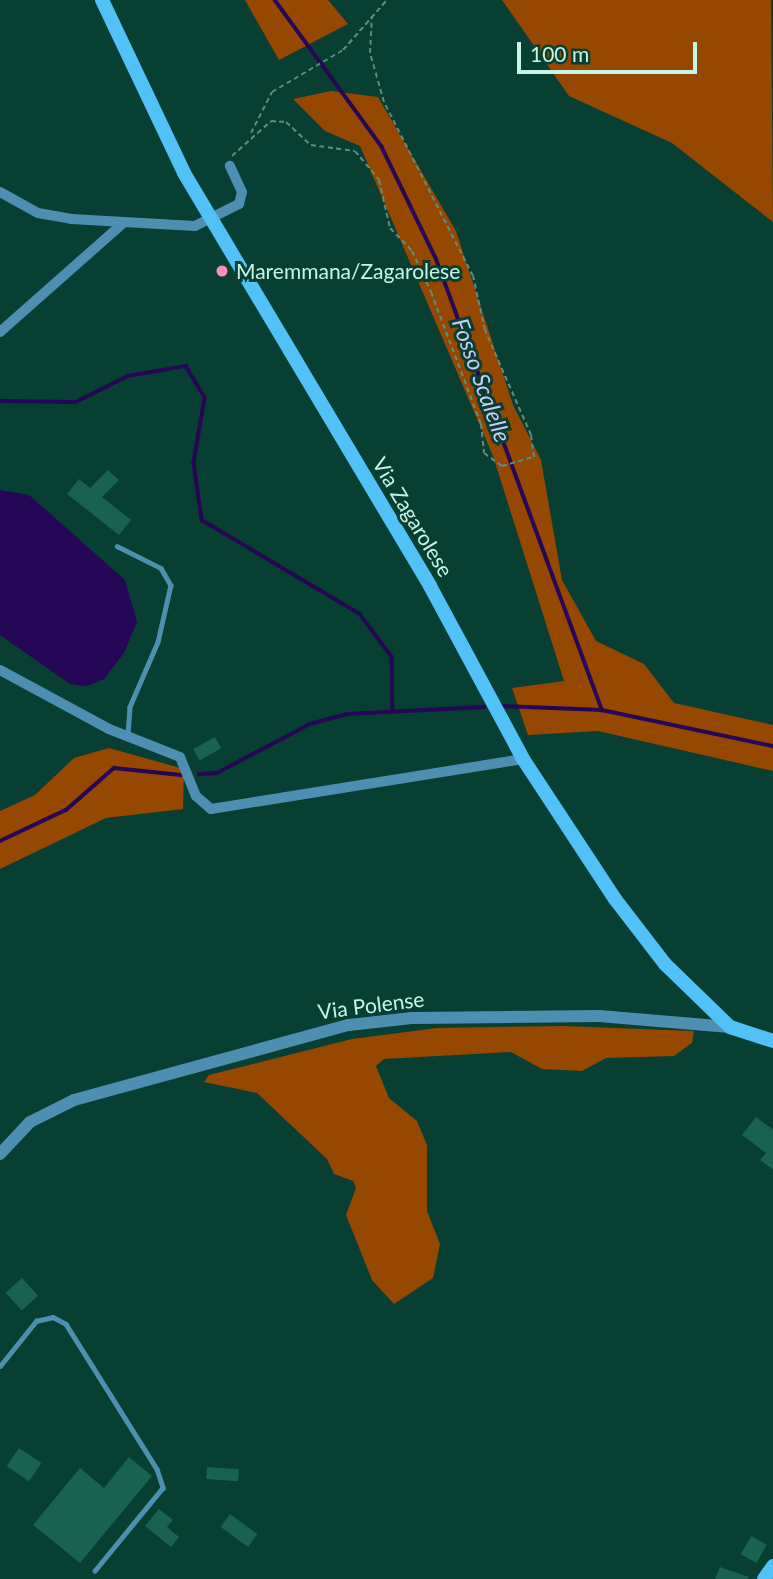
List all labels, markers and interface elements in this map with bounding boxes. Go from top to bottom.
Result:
scale bar [521,28,701,72]
text: 100 m [530,41,589,66]
place label: Maremmana/Zagarolese [236,258,460,284]
marker: Maremmana/Zagarolese [214,263,230,279]
water label: Fosso Scalelle [447,314,517,446]
street label: Via Zagarolese [367,453,459,581]
street label: Via Polense [316,986,426,1024]

